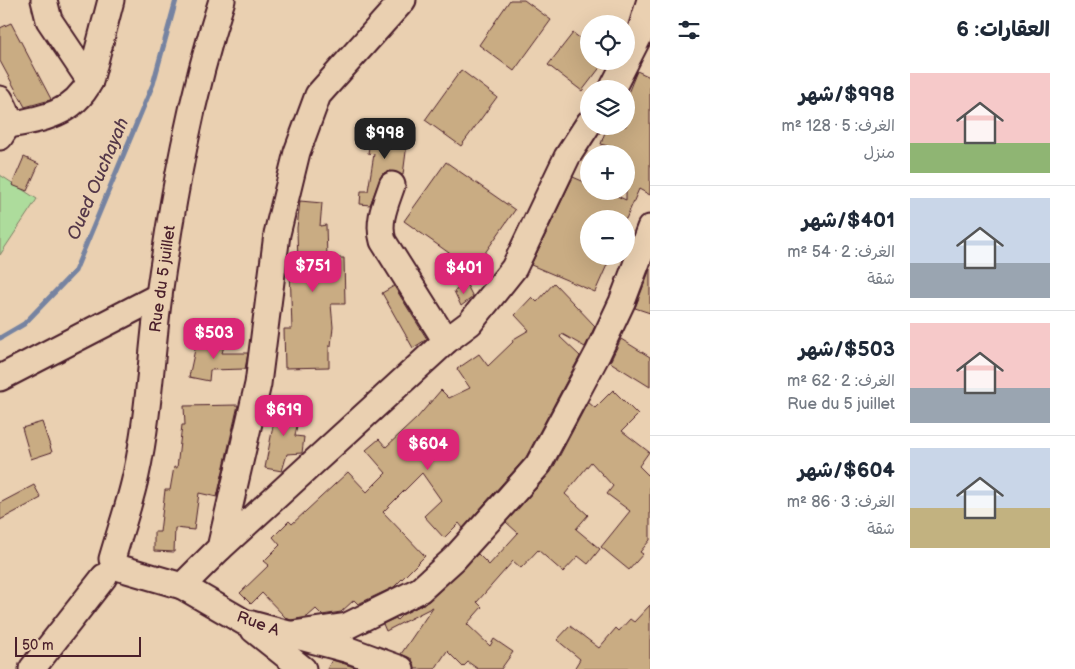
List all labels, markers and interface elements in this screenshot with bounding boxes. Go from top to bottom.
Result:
map controls [580,15,635,265]
button: locate [580,15,635,70]
icon: filters [675,16,703,44]
text: العقارات: 6 [956,17,1050,42]
button: layers [580,80,635,135]
text: $998/شهر [799,82,895,107]
icon: home [950,93,1010,153]
water label: Oued Ouchayah [63,115,133,243]
text: الغرف: 5 · 128 m² [781,117,895,136]
pin: $998 [355,118,415,160]
text: $998 [366,124,404,143]
text: منزل [863,144,895,163]
button: + [580,145,635,200]
text: $401/شهر [802,208,895,233]
button: − [580,210,635,265]
icon: home [950,218,1010,278]
street label: Rue du 5 juillet [146,224,180,334]
text: الغرف: 2 · 54 m² [787,243,895,262]
pin: $751 [283,250,343,293]
pin: $401 [434,252,494,295]
text: $751 [295,257,331,276]
text: $401 [446,259,482,278]
text: شقة [867,270,895,289]
pin: $503 [184,318,244,360]
text: $503 [194,324,234,343]
text: $503/شهر [799,337,895,362]
icon: home [950,343,1010,403]
text: الغرف: 2 · 62 m² [787,372,895,391]
pin: $619 [254,394,314,437]
text: Rue du 5 juillet [787,395,895,414]
text: $619 [266,401,302,420]
pin: $604 [398,428,458,471]
text: $604 [408,435,448,454]
text: $604/شهر [798,458,895,483]
icon: home [950,468,1010,528]
text: الغرف: 3 · 86 m² [787,493,895,512]
text: شقة [867,520,895,539]
street label: Rue A [234,608,282,641]
scale bar [15,634,141,657]
text: 50 m [22,637,54,654]

